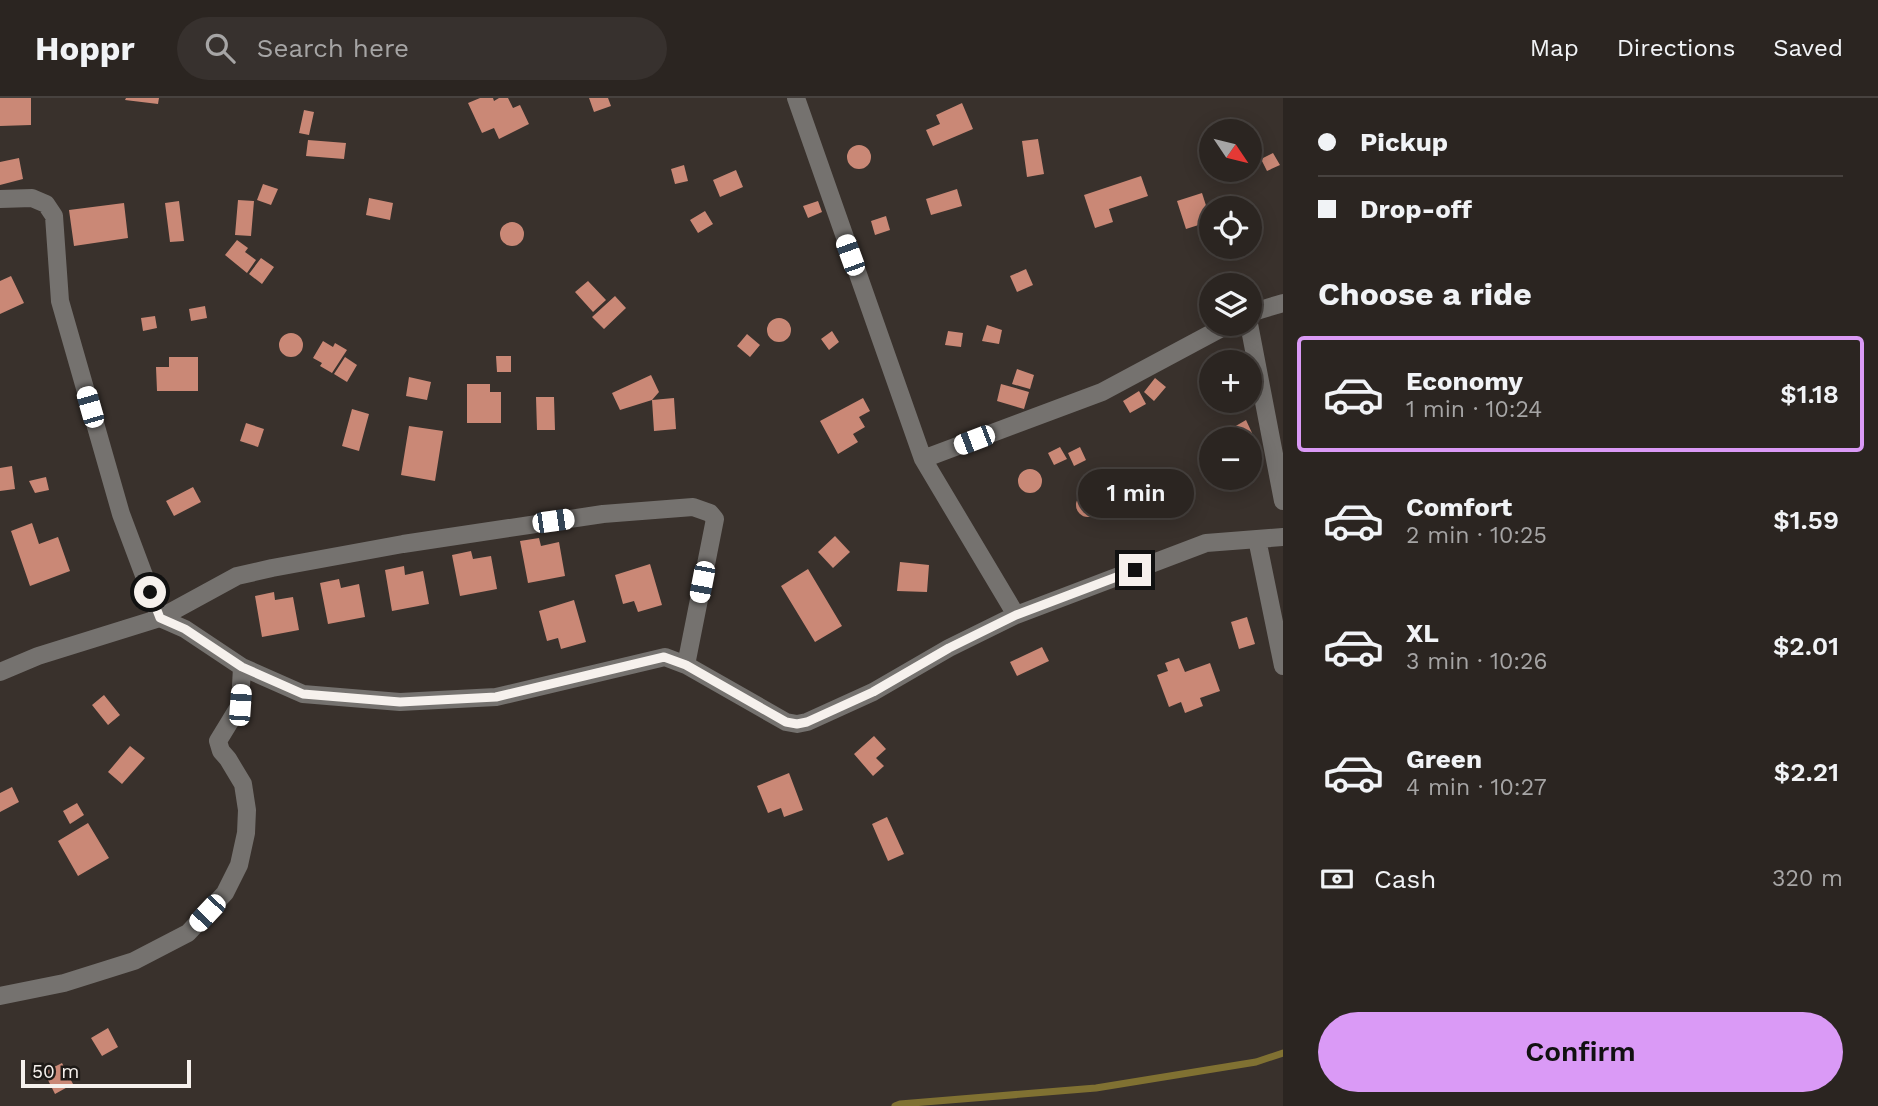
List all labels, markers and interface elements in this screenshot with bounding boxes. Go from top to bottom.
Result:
search box [177,17,667,80]
text: Hoppr [35,29,135,68]
icon: search [201,29,239,67]
text: Search here [257,33,409,63]
text: Map [1530,34,1579,62]
text: Directions [1617,34,1735,62]
text: Saved [1773,34,1843,62]
north arrow [1199,119,1262,182]
map controls [1199,119,1262,490]
text: Pickup [1360,127,1448,157]
text: Drop-off [1360,194,1472,224]
button: locate [1199,196,1262,259]
car [833,232,868,278]
button: layers [1199,273,1262,336]
text: Choose a ride [1318,275,1532,313]
button: + [1199,350,1262,413]
icon: car [1322,363,1385,426]
text: Economy [1406,366,1523,396]
text: $1.18 [1780,379,1839,409]
car [75,384,106,430]
text: 1 min · 10:24 [1406,396,1542,423]
car [951,423,998,457]
button: − [1199,427,1262,490]
callout: 1 min [1077,468,1193,518]
text: 1 min [1106,480,1166,507]
icon: car [1322,489,1385,552]
text: Comfort [1406,492,1512,522]
text: $1.59 [1773,505,1839,535]
car [531,508,576,534]
text: 2 min · 10:25 [1406,522,1547,549]
route end [1119,554,1151,586]
car [688,559,717,605]
route start [134,576,166,608]
icon: car [1322,615,1385,678]
text: XL [1406,618,1439,648]
text: $2.01 [1773,631,1839,661]
text: 3 min · 10:26 [1406,648,1547,675]
car [229,683,252,727]
icon: car [1322,741,1385,804]
text: Green [1406,744,1482,774]
text: $2.21 [1774,757,1839,787]
text: 4 min · 10:27 [1406,774,1547,801]
icon: cash [1318,860,1356,898]
text: Cash [1374,864,1436,894]
text: 320 m [1772,865,1843,892]
car [185,890,230,936]
button: Confirm [1318,1012,1843,1092]
scale bar [21,1057,191,1089]
text: 50 m [32,1060,79,1083]

